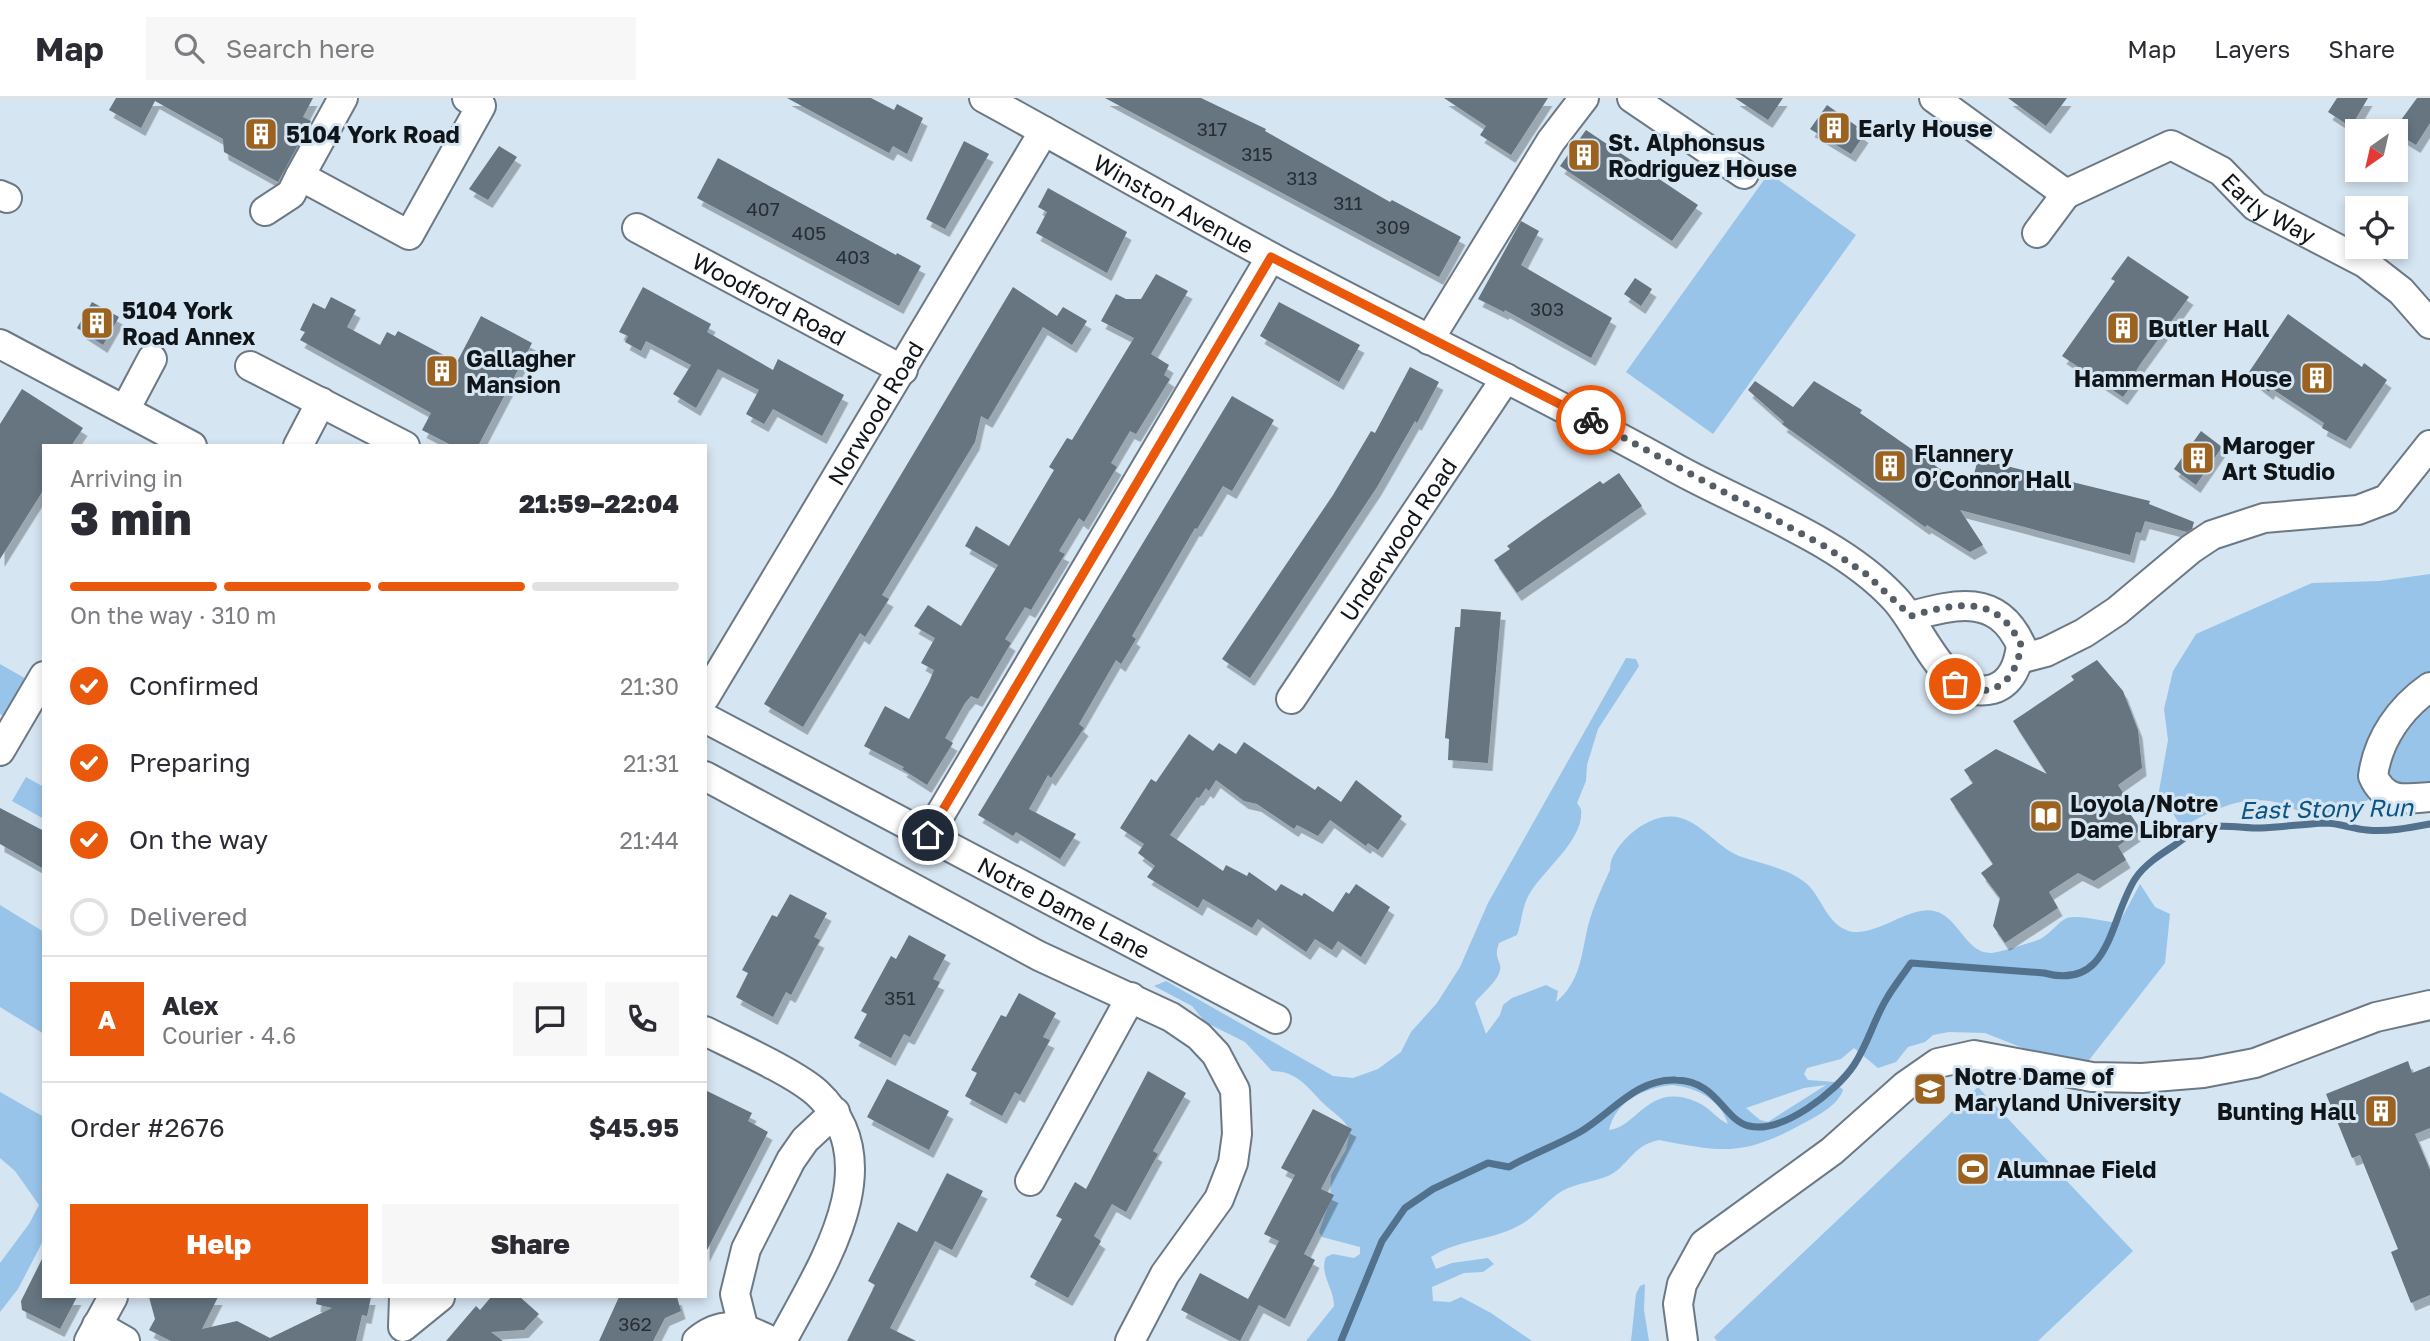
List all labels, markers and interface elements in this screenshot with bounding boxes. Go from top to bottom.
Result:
search box [146,17,636,80]
text: Map [35,29,104,68]
icon: search [170,29,208,67]
text: Search here [226,33,375,64]
text: Map [2127,34,2176,63]
text: Layers [2214,34,2290,63]
text: Share [2328,34,2395,63]
building icon: Early House [1815,109,1853,147]
place label: Early House [1858,114,1993,142]
building icon: 5104 York Road [242,115,280,153]
house number: 317 [1197,117,1227,140]
north arrow [2345,119,2408,182]
map controls [2345,119,2408,259]
place label: 5104 York Road [286,120,460,148]
place label: St. Alphonsus Rodriguez House [1608,128,1797,182]
building icon: St. Alphonsus Rodriguez House [1565,136,1603,174]
house number: 315 [1241,142,1273,165]
street label: Winston Avenue [1089,148,1259,259]
house number: 313 [1286,166,1318,189]
street label: Early Way [2216,167,2321,249]
house number: 311 [1333,191,1363,214]
button: locate [2345,196,2408,259]
house number: 407 [746,197,780,220]
house number: 309 [1376,215,1410,238]
house number: 405 [792,221,826,244]
house number: 403 [836,245,870,268]
street label: Woodford Road [688,246,851,351]
place label: 5104 York Road Annex [122,296,256,350]
house number: 303 [1530,297,1564,320]
building icon: 5104 York Road Annex [78,304,116,342]
building icon: Butler Hall [2104,309,2142,347]
place label: Butler Hall [2148,314,2270,342]
street label: Norwood Road [821,336,929,490]
place label: Gallagher Mansion [466,344,576,398]
building icon: Gallagher Mansion [423,352,461,390]
building icon: Hammerman House [2298,359,2336,397]
place label: Hammerman House [2074,364,2292,392]
courier [1556,385,1626,455]
icon: bike [1572,401,1610,439]
place label: Maroger Art Studio [2222,431,2335,485]
place label: Flannery O’Connor Hall [1914,439,2072,493]
building icon: Maroger Art Studio [2179,439,2217,477]
building icon: Flannery O’Connor Hall [1871,447,1909,485]
street label: Underwood Road [1333,453,1462,626]
text: Arriving in [70,464,183,492]
text: 21:59–22:04 [519,488,679,519]
text: 3 min [70,490,192,545]
text: On the way · 310 m [70,601,276,629]
pin [1925,654,1985,714]
icon: bag [1936,665,1974,703]
icon: check [70,667,108,705]
text: Confirmed [129,670,259,701]
text: 21:30 [620,672,679,700]
icon: check [70,744,108,782]
text: Preparing [129,747,251,778]
text: 21:31 [623,749,679,777]
place label: Loyola/Notre Dame Library [2070,789,2218,843]
water label: East Stony Run [2239,792,2414,825]
library icon: Loyola/Notre Dame Library [2027,797,2065,835]
pin [898,805,958,865]
icon: home [909,816,947,854]
icon: check [70,821,108,859]
text: On the way [129,824,268,855]
text: 21:44 [620,826,679,854]
street label: Notre Dame Lane [973,850,1155,964]
text: Delivered [129,901,248,932]
button: chat [513,982,587,1056]
button: phone [605,982,679,1056]
house number: 351 [884,986,916,1009]
text: Alex [162,990,219,1021]
text: A [98,1004,116,1035]
text: Courier · 4.6 [162,1021,296,1049]
place label: Notre Dame of Maryland University [1954,1062,2182,1116]
school or university icon: Notre Dame of Maryland University [1911,1070,1949,1108]
building icon: Bunting Hall [2362,1092,2400,1130]
place label: Bunting Hall [2217,1097,2356,1125]
text: Order #2676 [70,1112,225,1143]
text: $45.95 [589,1112,679,1143]
sports icon: Alumnae Field [1954,1150,1992,1188]
place label: Alumnae Field [1997,1155,2156,1183]
button: Help [70,1204,368,1284]
button: Share [382,1204,679,1284]
house number: 362 [618,1312,652,1335]

